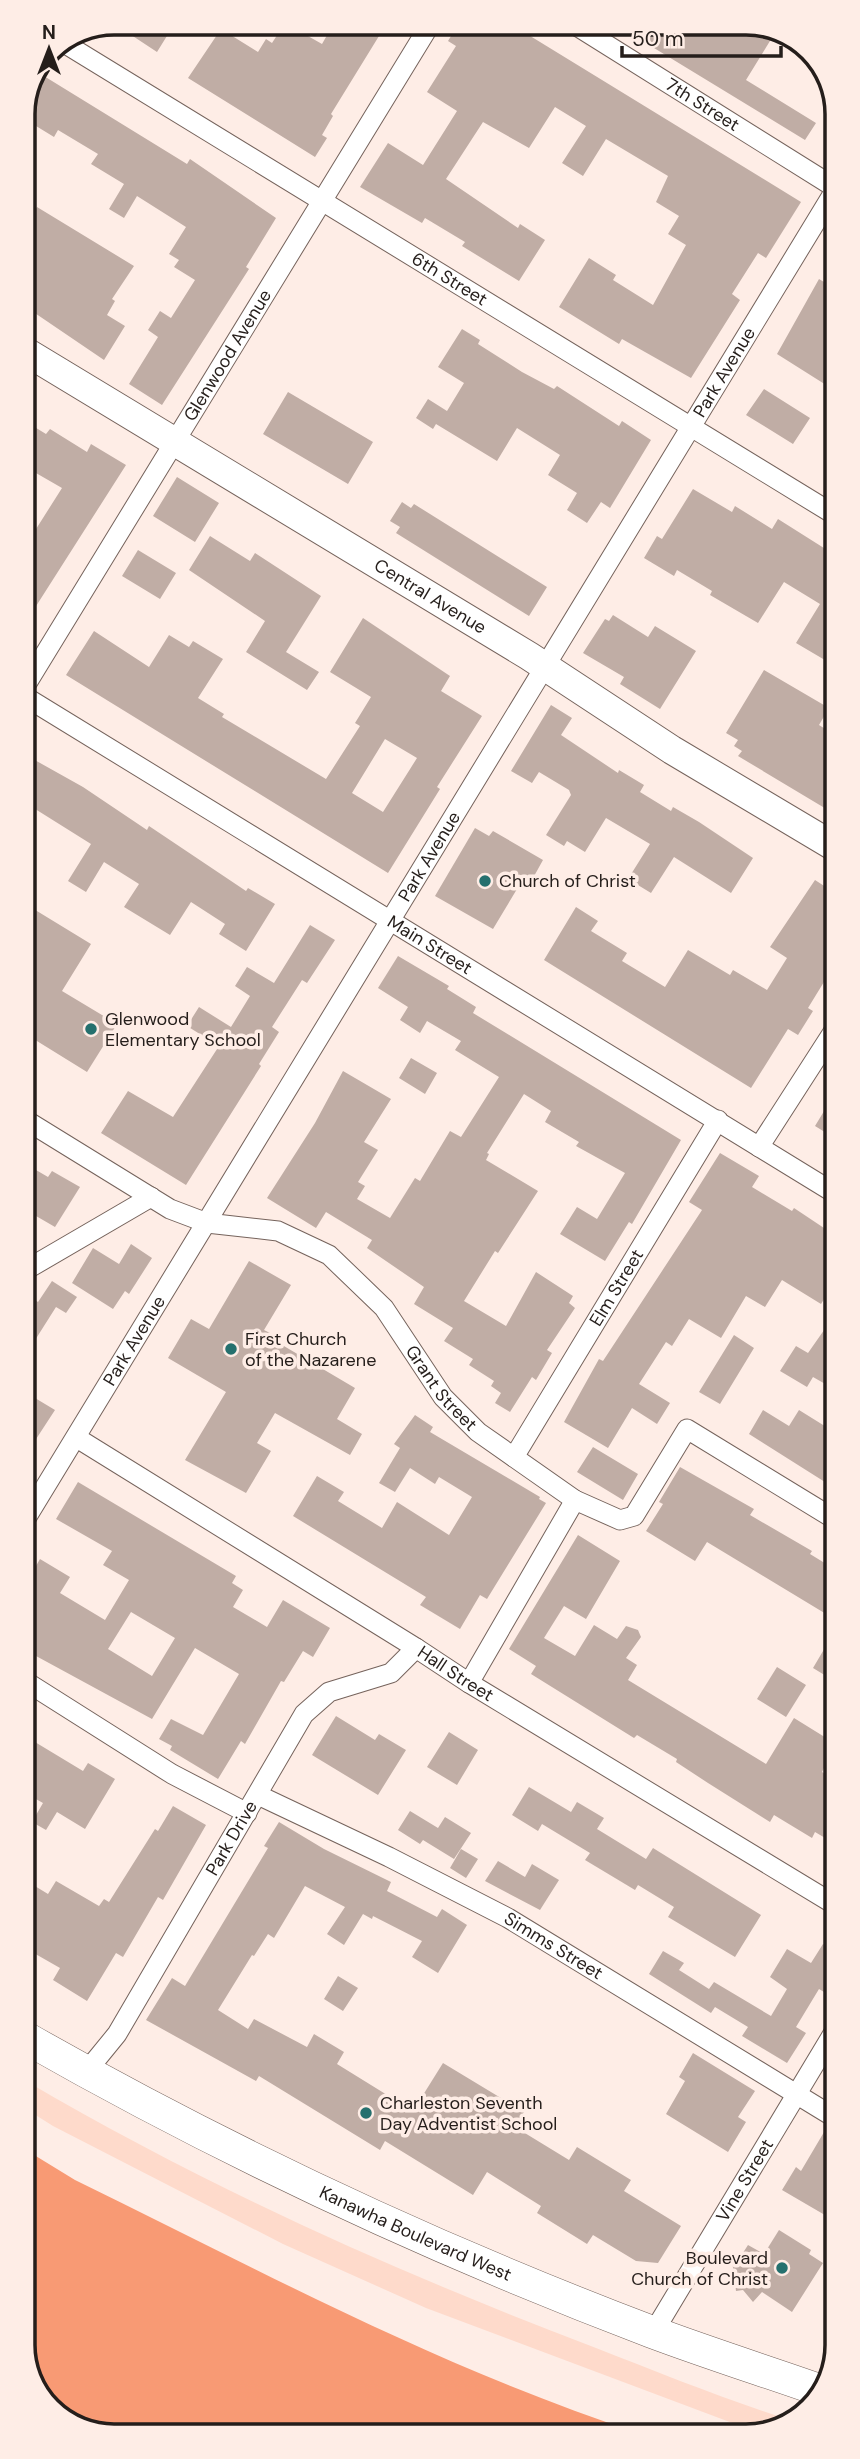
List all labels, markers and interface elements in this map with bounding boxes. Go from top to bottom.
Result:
north arrow [14,14,84,84]
scale bar [622,14,781,58]
text: N [42,20,56,45]
text: 50 m [632,25,683,53]
street label: 7th Street [661,73,744,137]
street label: 6th Street [407,247,492,311]
street label: Glenwood Avenue [178,285,277,426]
street label: Park Avenue [688,323,761,422]
street label: Central Avenue [370,553,491,639]
street label: Park Avenue [393,807,466,906]
place label: Church of Christ [499,869,636,893]
marker: Church of Christ [477,873,493,889]
street label: Main Street [383,910,477,980]
place label: Glenwood Elementary School [105,1007,261,1052]
marker: Glenwood Elementary School [83,1021,99,1037]
street label: Elm Street [584,1245,649,1331]
street label: Park Avenue [98,1291,171,1390]
place label: First Church of the Nazarene [245,1327,376,1372]
marker: First Church of the Nazarene [223,1341,239,1357]
street label: Grant Street [400,1341,482,1436]
street label: Hall Street [413,1640,498,1707]
street label: Park Drive [200,1796,263,1880]
street label: Simms Street [500,1906,607,1985]
place label: Charleston Seventh Day Adventist School [380,2091,557,2136]
marker: Charleston Seventh Day Adventist School [358,2105,374,2121]
street label: Vine Street [711,2135,779,2226]
street label: Kanawha Boulevard West [315,2180,515,2287]
place label: Boulevard Church of Christ [631,2246,768,2291]
marker: Boulevard Church of Christ [774,2260,790,2276]

